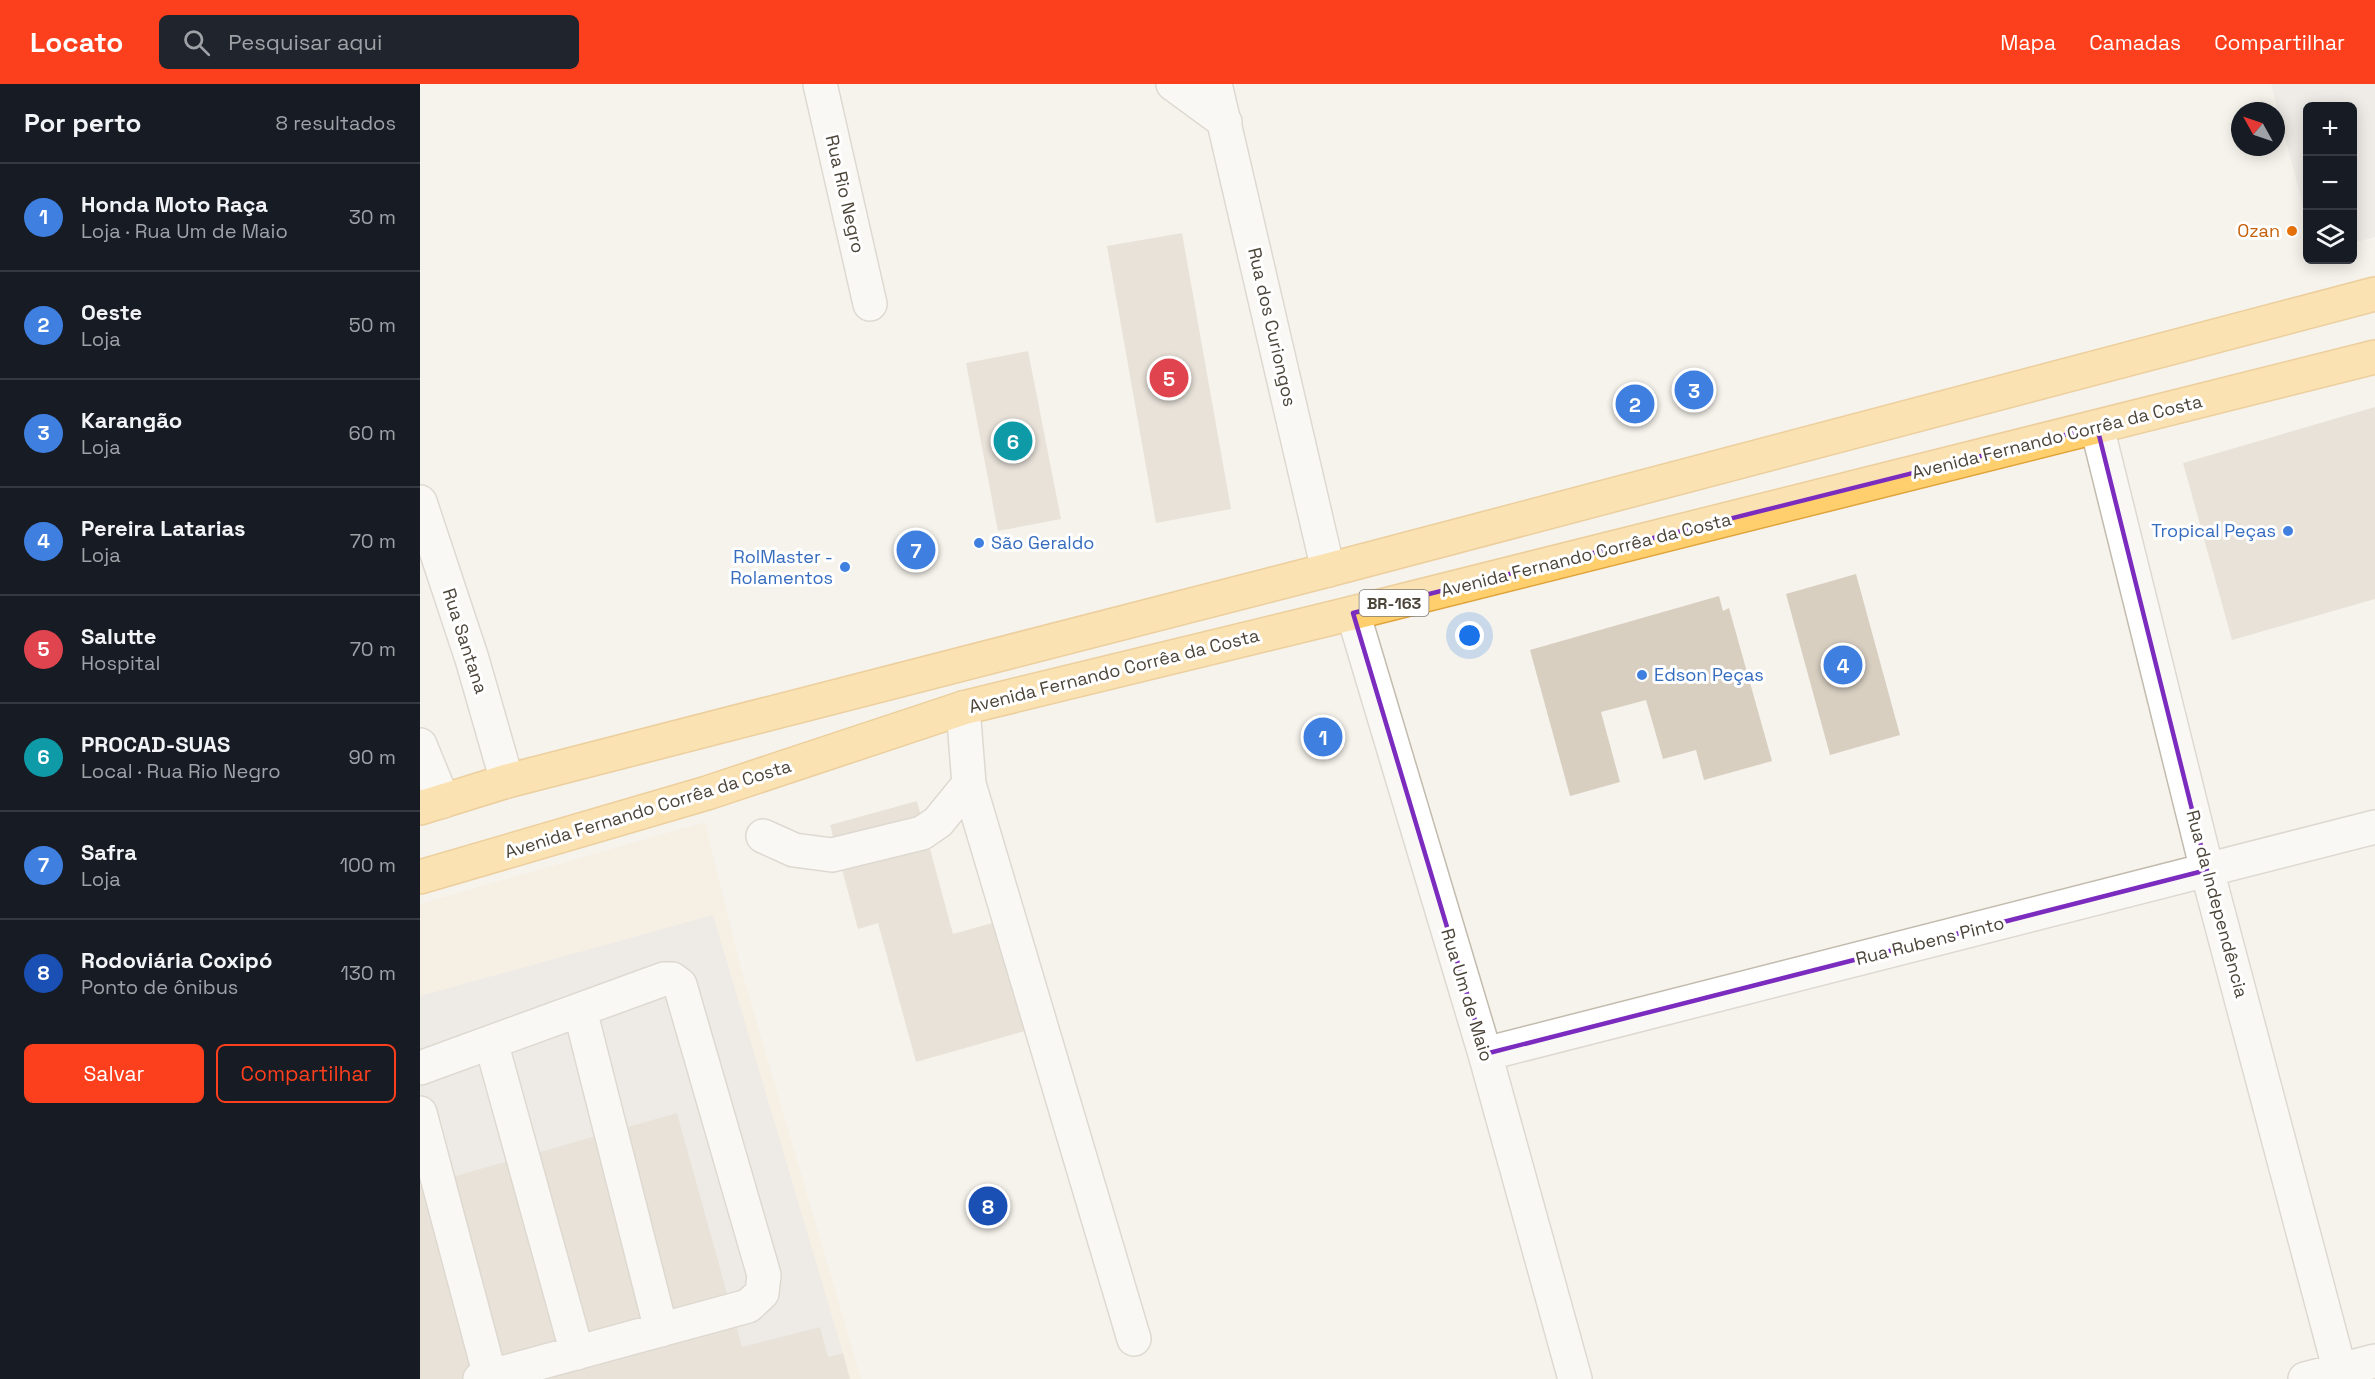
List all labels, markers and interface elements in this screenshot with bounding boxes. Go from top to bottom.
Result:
search box [159,15,579,69]
text: Locato [30,24,123,60]
icon: search [180,26,213,59]
text: Pesquisar aqui [228,28,382,56]
text: Mapa [2000,29,2056,56]
text: Camadas [2089,29,2181,56]
text: Compartilhar [2214,29,2345,56]
north arrow [2231,102,2285,156]
map controls [2303,102,2357,264]
button: + [2303,102,2357,156]
text: Por perto [24,106,141,140]
text: 8 resultados [276,110,396,136]
street label: Rua Rio Negro [821,133,870,255]
button: − [2303,156,2357,210]
text: Honda Moto Raça [81,190,268,218]
text: 1 [39,204,48,230]
text: 30 m [349,204,396,230]
button: layers [2303,210,2357,264]
text: Loja · Rua Um de Maio [81,218,288,244]
place label: Ozan [2237,219,2280,242]
marker: Ozan [2285,224,2299,238]
street label: Rua dos Curiongos [1243,245,1302,409]
text: Oeste [81,298,142,326]
text: 2 [38,312,49,338]
text: 50 m [349,312,396,338]
text: Loja [81,326,121,352]
pin: 5 [1150,356,1188,400]
pin: 3 [1674,368,1714,412]
pin: 2 [1616,382,1654,426]
street label: Avenida Fernando Corrêa da Costa [1909,389,2204,484]
text: Karangão [81,406,182,434]
pin: 6 [994,418,1032,464]
text: 3 [37,420,50,446]
text: 60 m [349,420,396,446]
text: Loja [81,434,121,460]
street label: Avenida Fernando Corrêa da Costa [1438,507,1733,602]
text: Pereira Latarias [81,514,246,542]
place label: Tropical Peças [2151,519,2276,542]
marker: Tropical Peças [2281,524,2295,538]
text: 4 [37,528,50,554]
text: 70 m [350,528,396,554]
pin: 7 [896,528,936,572]
place label: São Geraldo [991,531,1094,554]
marker: São Geraldo [972,536,986,550]
text: Loja [81,542,121,568]
place label: RolMaster - Rolamentos [730,545,833,589]
marker: RolMaster - Rolamentos [838,560,852,574]
street label: Rua Santana [438,585,493,696]
road number: BR-163 [1360,590,1428,616]
your location [1455,621,1484,650]
text: Salutte [81,622,156,650]
street label: Avenida Fernando Corrêa da Costa [966,623,1261,718]
text: 5 [38,636,50,662]
text: 70 m [350,636,396,662]
pin: 4 [1824,642,1862,688]
text: Hospital [81,650,160,676]
place label: Edson Peças [1654,663,1764,686]
marker: Edson Peças [1635,668,1649,682]
pin: 1 [1304,714,1342,760]
text: PROCAD-SUAS [81,730,230,758]
text: 6 [37,744,50,770]
text: 90 m [349,744,396,770]
street label: Avenida Fernando Corrêa da Costa [502,754,794,863]
text: Local · Rua Rio Negro [81,758,281,784]
street label: Rua da Independência [2181,807,2254,1000]
text: Safra [81,838,137,866]
text: 7 [38,852,49,878]
text: 100 m [340,852,396,878]
text: Loja [81,866,121,892]
street label: Rua Rubens Pinto [1853,911,2007,970]
street label: Rua Um de Maio [1436,926,1499,1064]
text: Rodoviária Coxipó [81,946,272,974]
text: 8 [38,960,50,986]
text: 130 m [340,960,396,986]
text: Ponto de ônibus [81,974,238,1000]
button: Salvar [24,1044,204,1103]
button: Compartilhar [216,1044,396,1103]
pin: 8 [968,1184,1008,1228]

